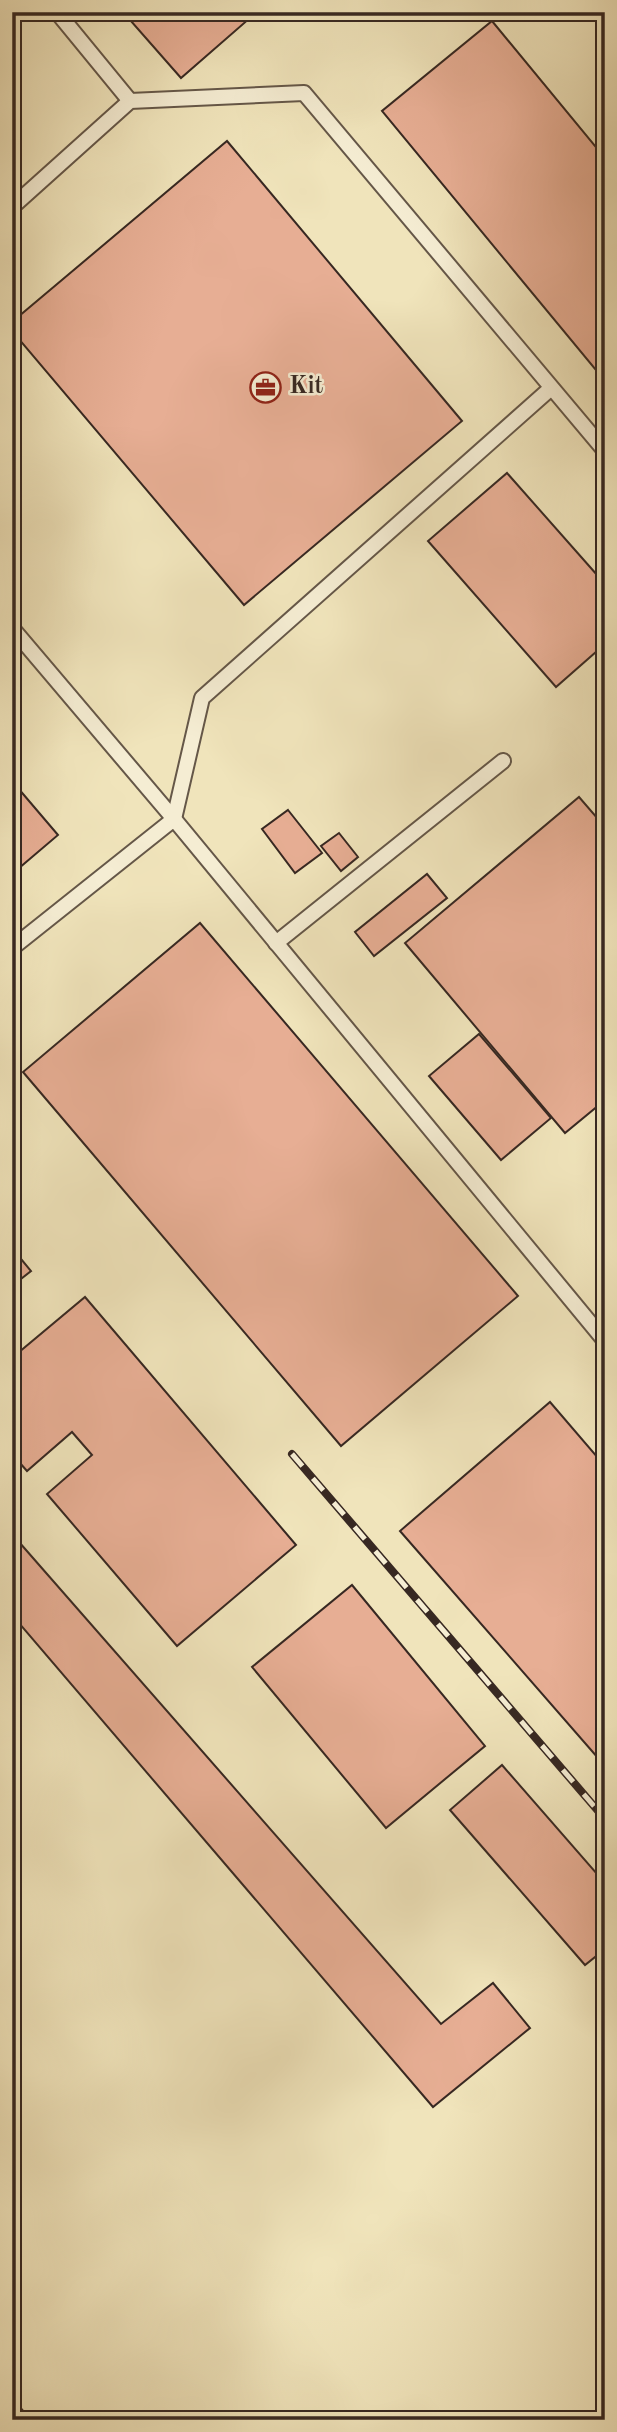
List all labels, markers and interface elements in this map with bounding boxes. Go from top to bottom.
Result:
office icon: Kit [249,370,283,404]
place label: Kit [289,375,324,399]

